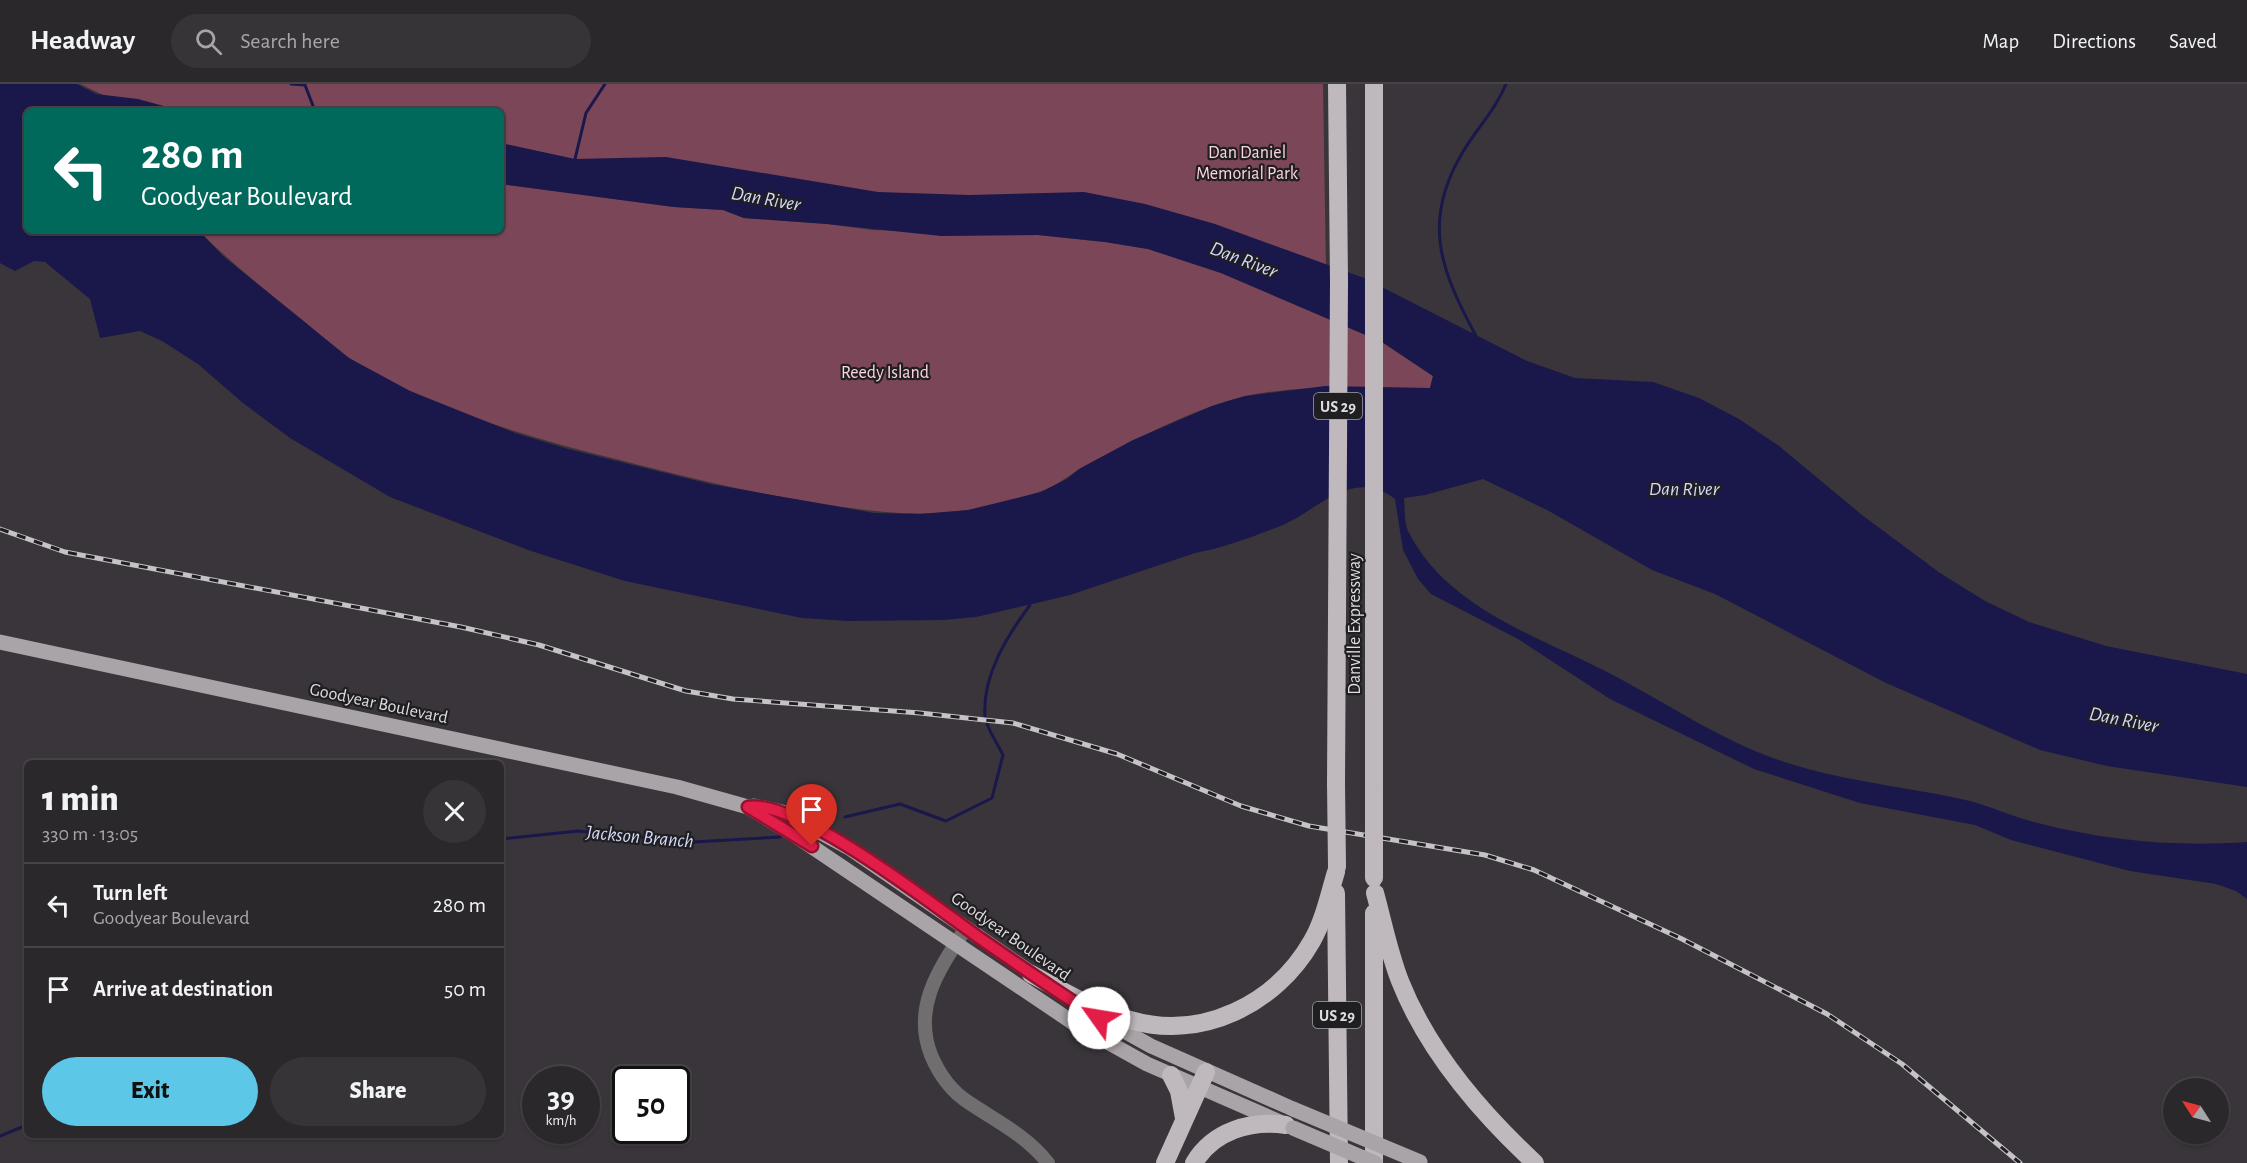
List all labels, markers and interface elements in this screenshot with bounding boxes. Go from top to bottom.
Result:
search box [171,14,591,68]
icon: search [192,25,225,58]
text: Headway [30,27,135,55]
text: Search here [240,30,340,52]
text: Map [1983,31,2019,52]
text: Directions [2052,31,2136,52]
text: Saved [2169,31,2217,52]
icon: left [42,132,120,210]
text: 280 m [141,134,244,176]
park label: Dan Daniel Memorial Park [1196,144,1299,183]
text: Goodyear Boulevard [141,183,352,210]
water label: Dan River [729,183,803,215]
water label: Dan River [1207,238,1280,282]
park label: Reedy Island [841,364,929,382]
road number: US 29 [1314,393,1362,419]
water label: Dan River [1649,479,1720,499]
street label: Danville Expressway [1346,553,1364,695]
street label: Goodyear Boulevard [308,681,450,727]
water label: Dan River [2087,703,2161,737]
button: close [423,780,486,843]
text: 1 min [42,781,119,817]
pin [786,784,837,846]
icon: arrive [795,793,828,826]
water label: Jackson Branch [584,822,695,852]
text: 330 m · 13:05 [42,824,138,844]
text: Turn left [93,882,167,904]
icon: left [42,889,75,922]
street label: Goodyear Boulevard [948,889,1073,985]
text: 280 m [433,894,486,916]
text: Goodyear Boulevard [93,908,250,928]
icon: arrive [42,973,75,1006]
text: Arrive at destination [93,978,273,1000]
text: 50 m [444,978,486,1000]
position arrow [1067,986,1131,1050]
road number: US 29 [1313,1002,1361,1028]
button: Exit [42,1057,258,1126]
button: Share [270,1057,486,1126]
speed limit sign: 50 [612,1066,690,1144]
north arrow [2163,1078,2229,1144]
map controls [2163,1078,2229,1144]
text: 39 [547,1083,575,1113]
text: km/h [546,1113,576,1128]

